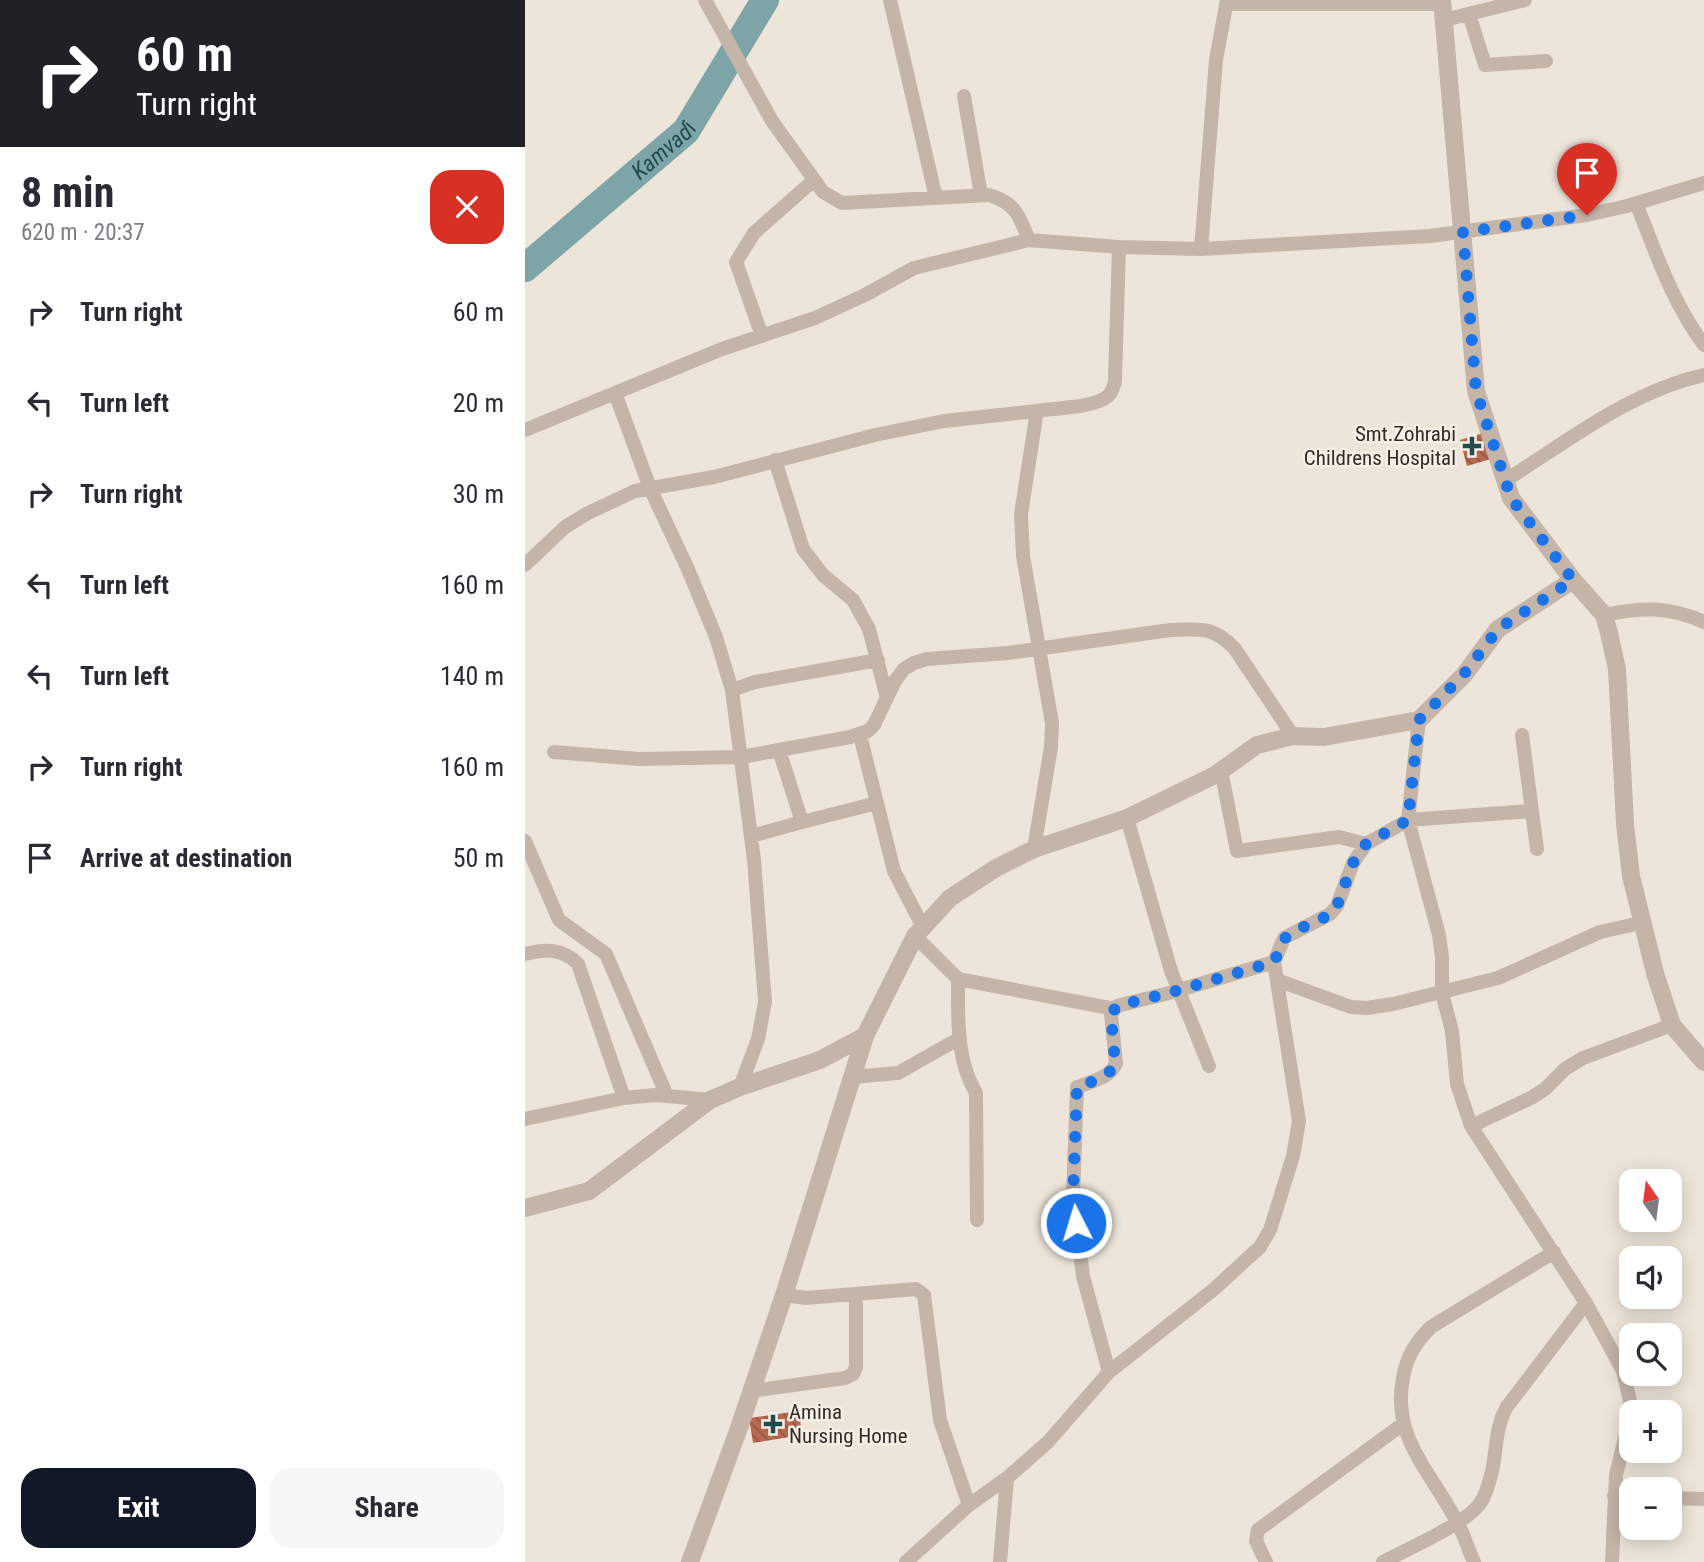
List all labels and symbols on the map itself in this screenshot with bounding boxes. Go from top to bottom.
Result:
water label: Kamvadi [626,116,702,185]
pin [1557,143,1617,215]
place label: Smt.Zohrabi Childrens Hospital [1304,422,1456,470]
marker: Smt.Zohrabi Childrens Hospital [1462,436,1482,456]
north arrow [1619,1169,1682,1232]
position arrow [1039,1186,1113,1260]
place label: Amina Nursing Home [789,1400,908,1448]
marker: Amina Nursing Home [763,1414,783,1434]

